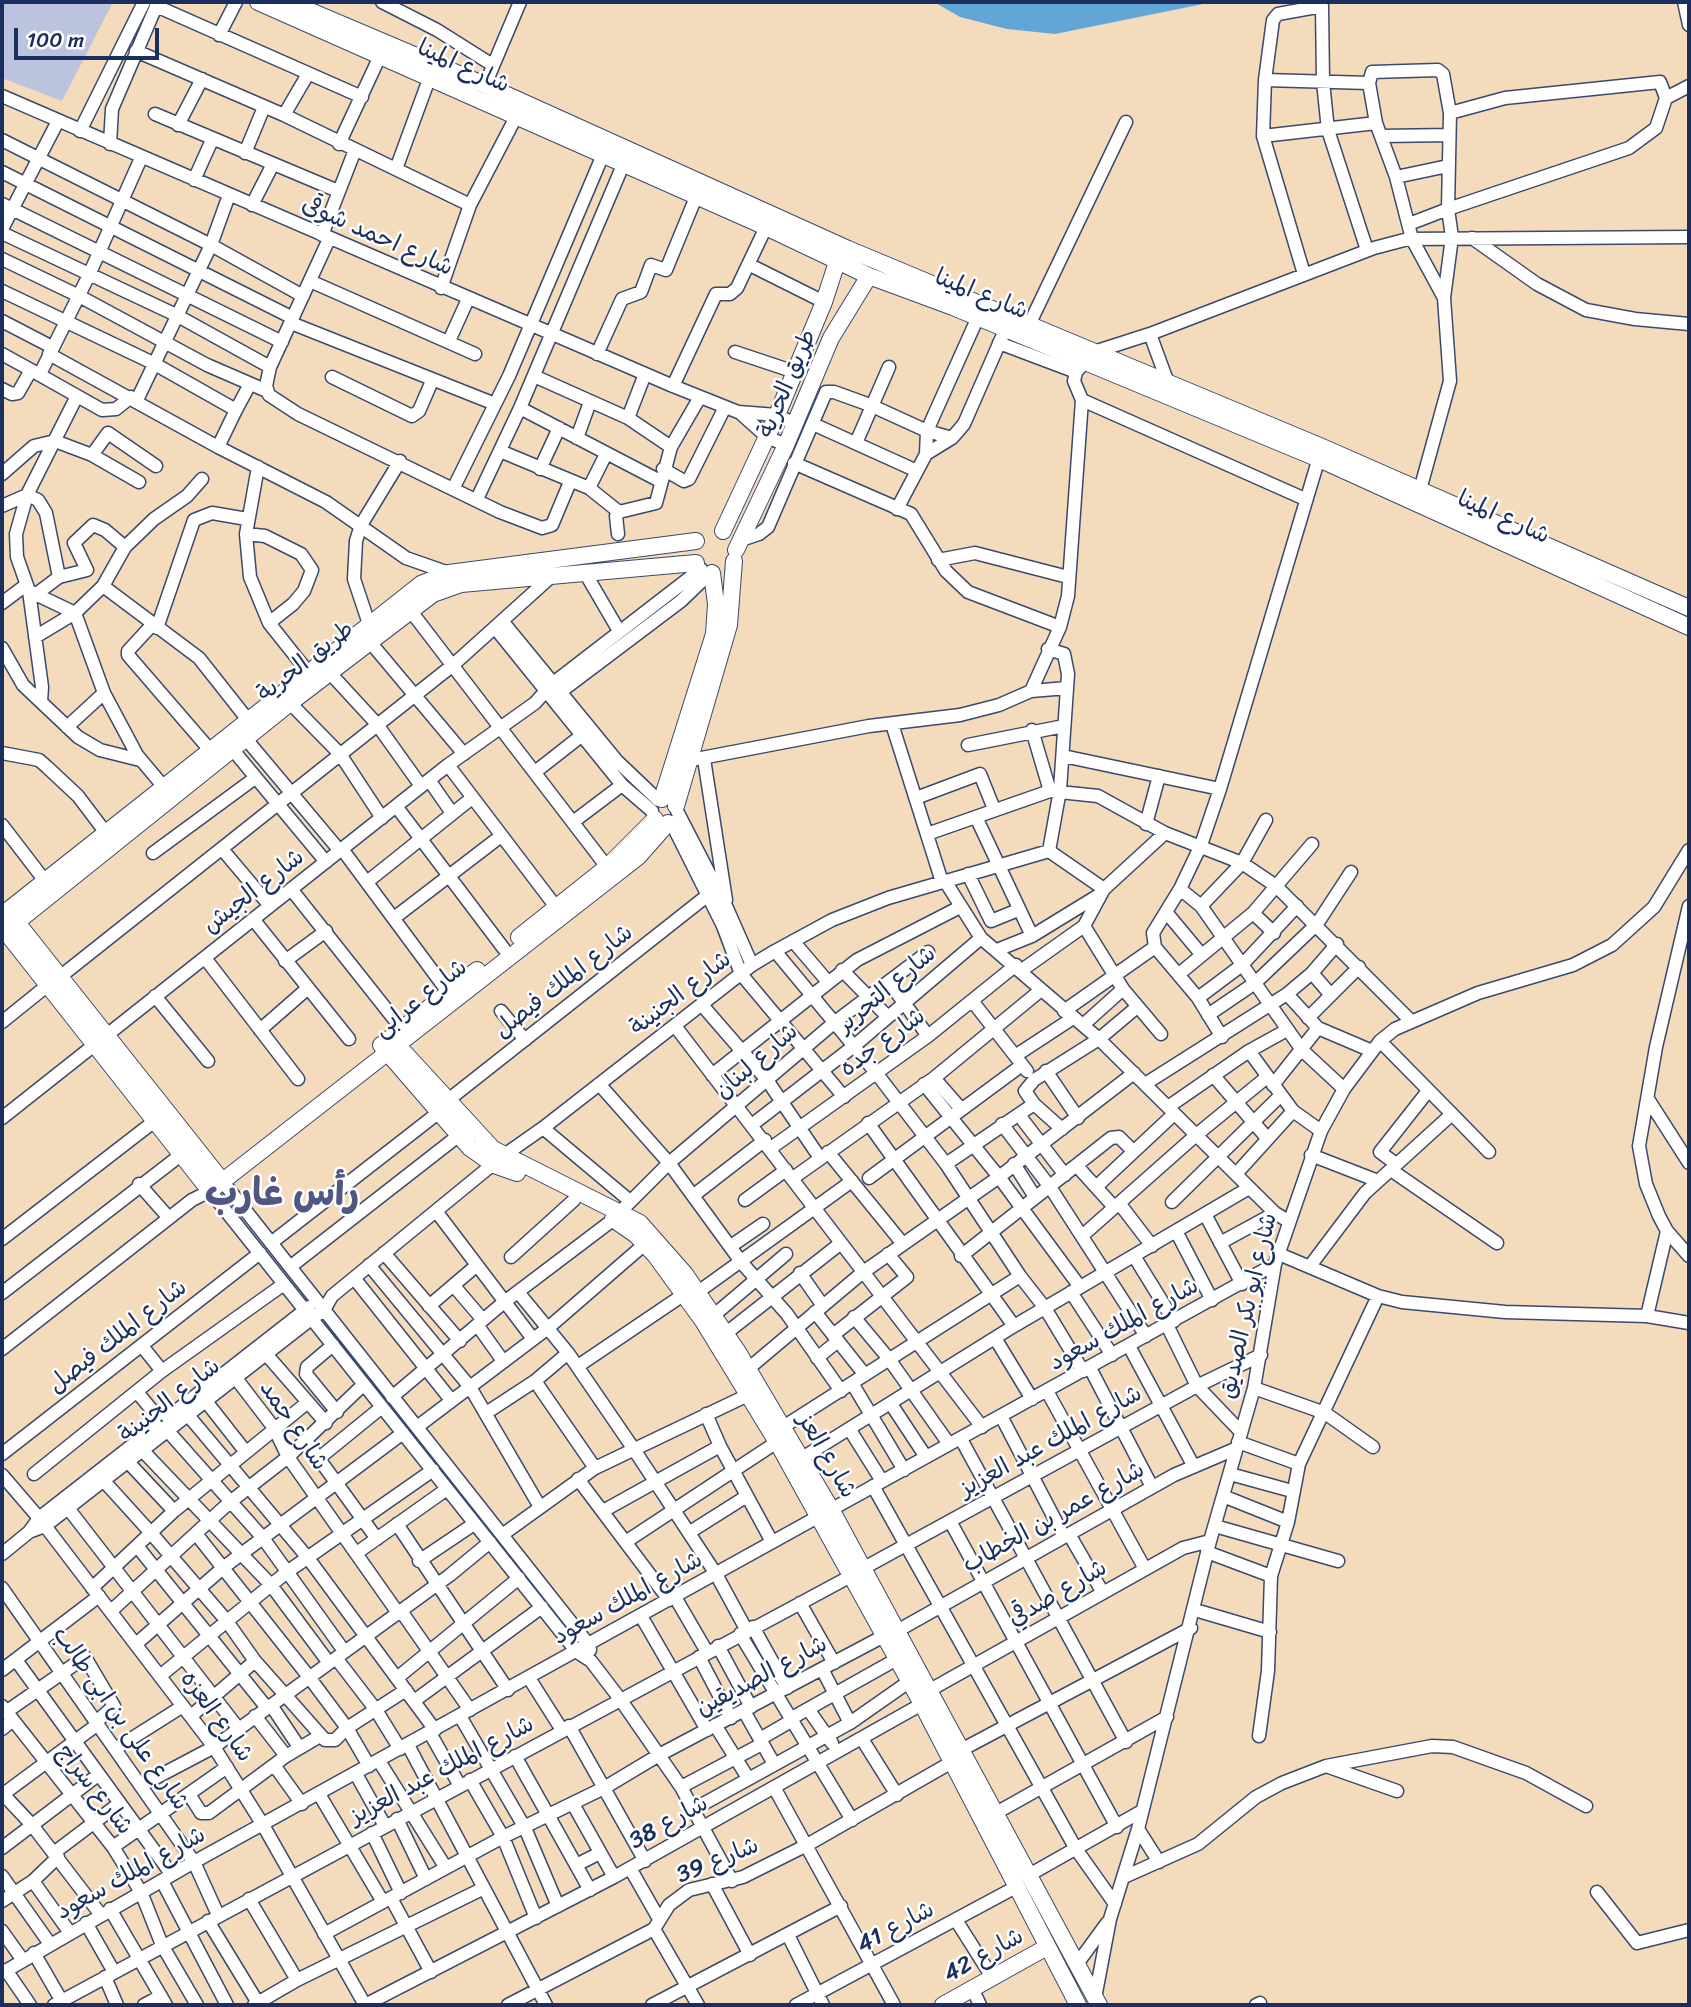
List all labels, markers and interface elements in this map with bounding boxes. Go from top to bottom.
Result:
scale bar [18,14,163,58]
text: 100 m [27,21,84,59]
street label: شارع المينا [412,34,514,100]
street label: شارع احمد شوقى [297,191,457,283]
street label: شارع المينا [930,263,1032,327]
street label: طريق الحرية [752,325,824,443]
street label: شارع المينا [1452,485,1554,551]
street label: طريق الحرية [252,615,360,709]
street label: شارع الجيش [197,843,311,941]
street label: شارع الملك فيصل [489,919,639,1045]
street label: شارع التحرير [832,940,942,1040]
street label: شارع الجنينة [624,945,738,1043]
street label: شارع عرابى [369,954,473,1044]
street label: شارع جده [835,1002,931,1084]
street label: شارع لبنان [709,1018,805,1106]
district label: رأس غارب [205,1172,359,1218]
street label: شارع ابو بكر الصديق [1214,1210,1284,1402]
street label: شارع الملك سعود [1044,1272,1204,1378]
street label: شارع الملك فيصل [43,1274,193,1400]
street label: شارع الجنينة [113,1352,227,1450]
street label: شارع حمد [252,1375,334,1477]
street label: شارع الملك عبد العزيز [954,1380,1148,1504]
street label: شارع العز [790,1408,862,1504]
street label: شارع عمر بن الخطاب [958,1456,1150,1580]
street label: شارع الملك سعود [548,1546,708,1652]
street label: شارع صدقي [1003,1554,1113,1634]
street label: شارع على بن ابى طالب [46,1622,194,1816]
street label: شارع الصديقين [691,1630,833,1724]
street label: شارع العزه [173,1666,259,1768]
street label: شارع الملك عبد العزيز [345,1710,539,1832]
street label: شارع سراج [50,1739,138,1841]
street label: شارع 38 [624,1790,714,1856]
street label: شارع الملك سعود [51,1821,211,1927]
street label: شارع 39 [673,1832,763,1890]
street label: شارع 41 [852,1896,940,1960]
street label: شارع 42 [939,1922,1029,1990]

